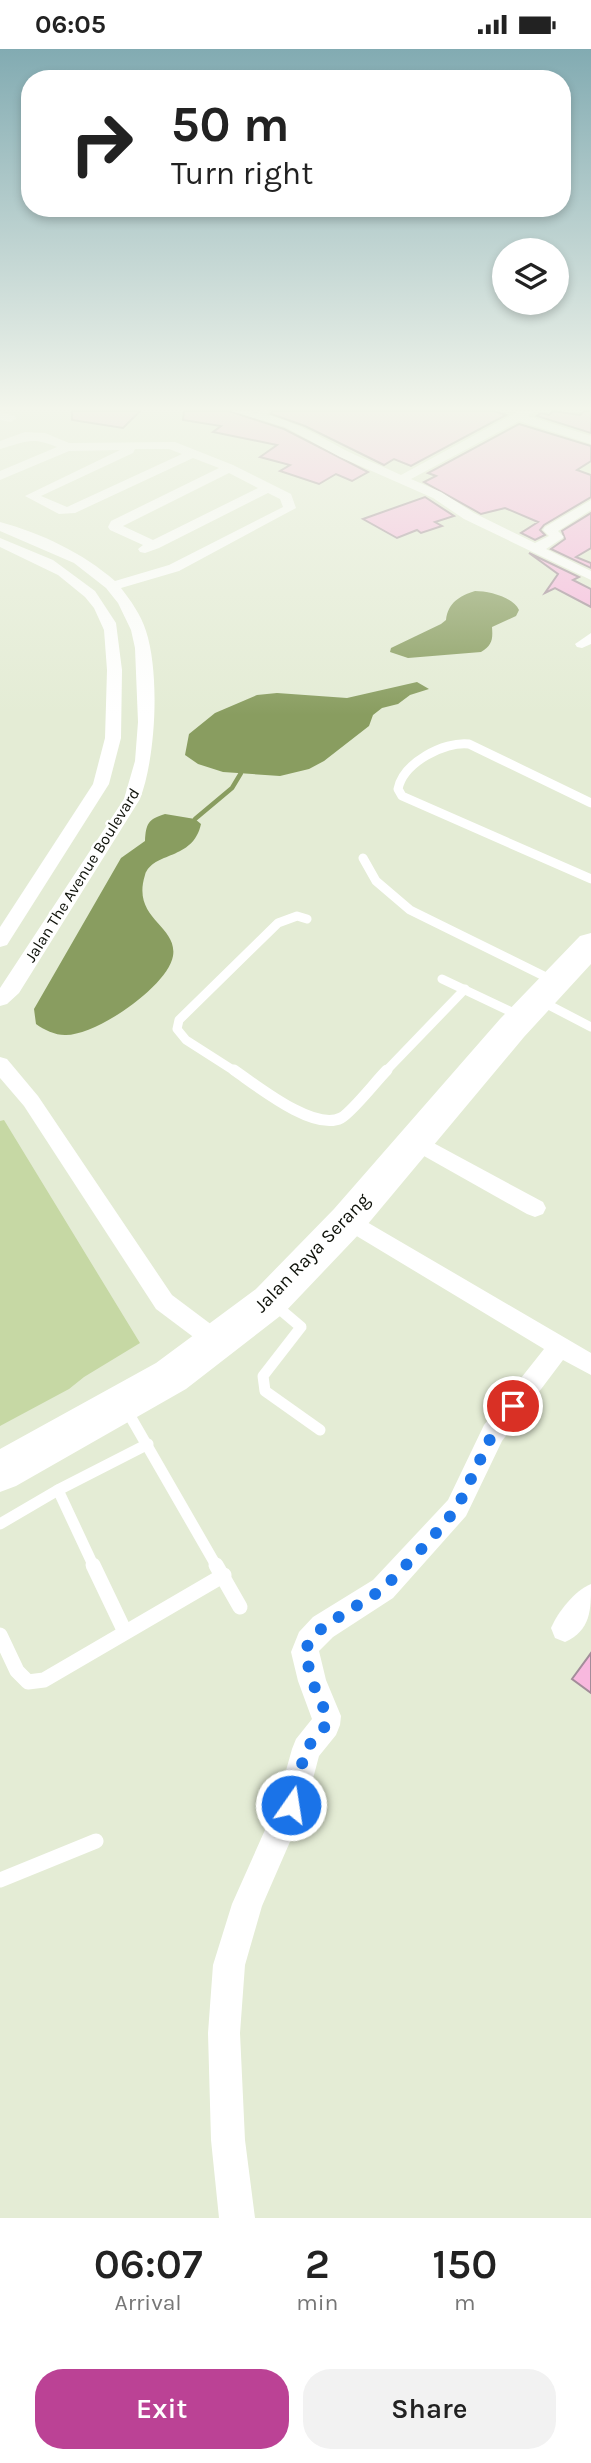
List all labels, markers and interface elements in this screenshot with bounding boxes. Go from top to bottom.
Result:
text: 06:05 [35,9,106,40]
text: 50 m [171,96,289,153]
icon: right [56,98,147,189]
text: Turn right [171,155,313,192]
map controls [492,238,569,315]
button: layers [492,238,569,315]
street label: Jalan The Avenue Boulevard [21,785,143,965]
street label: Jalan Raya Serang [250,1189,374,1317]
pin [483,1376,543,1436]
icon: arrive [494,1387,532,1425]
position arrow [254,1768,328,1842]
text: 06:07 [94,2239,203,2289]
text: 2 [305,2239,330,2289]
text: 150 [432,2239,497,2289]
text: Arrival [114,2289,182,2316]
text: min [296,2289,339,2316]
text: m [454,2289,476,2316]
button: Exit [35,2369,289,2449]
button: Share [303,2369,556,2449]

